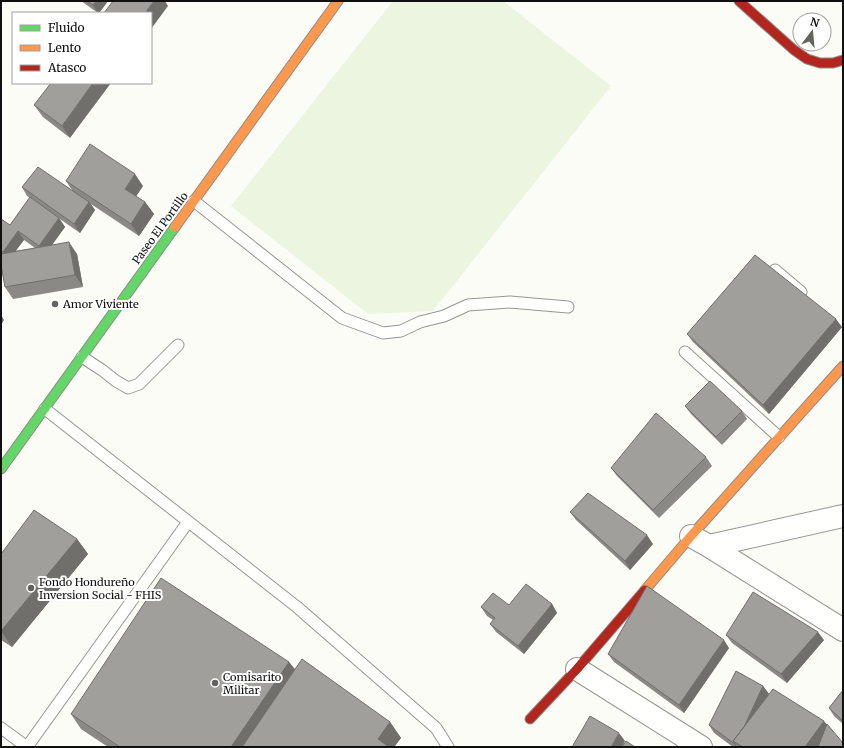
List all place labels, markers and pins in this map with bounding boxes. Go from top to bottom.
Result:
place label: Amor Viviente [62,297,139,311]
marker: Amor Viviente [50,299,60,309]
place label: Fondo Hondureño Inversion Social - FHIS [39,575,162,602]
marker: Fondo Hondureño Inversion Social - FHIS [26,583,36,593]
place label: Comisarito Militar [223,670,282,697]
marker: Comisarito Militar [210,678,220,688]

